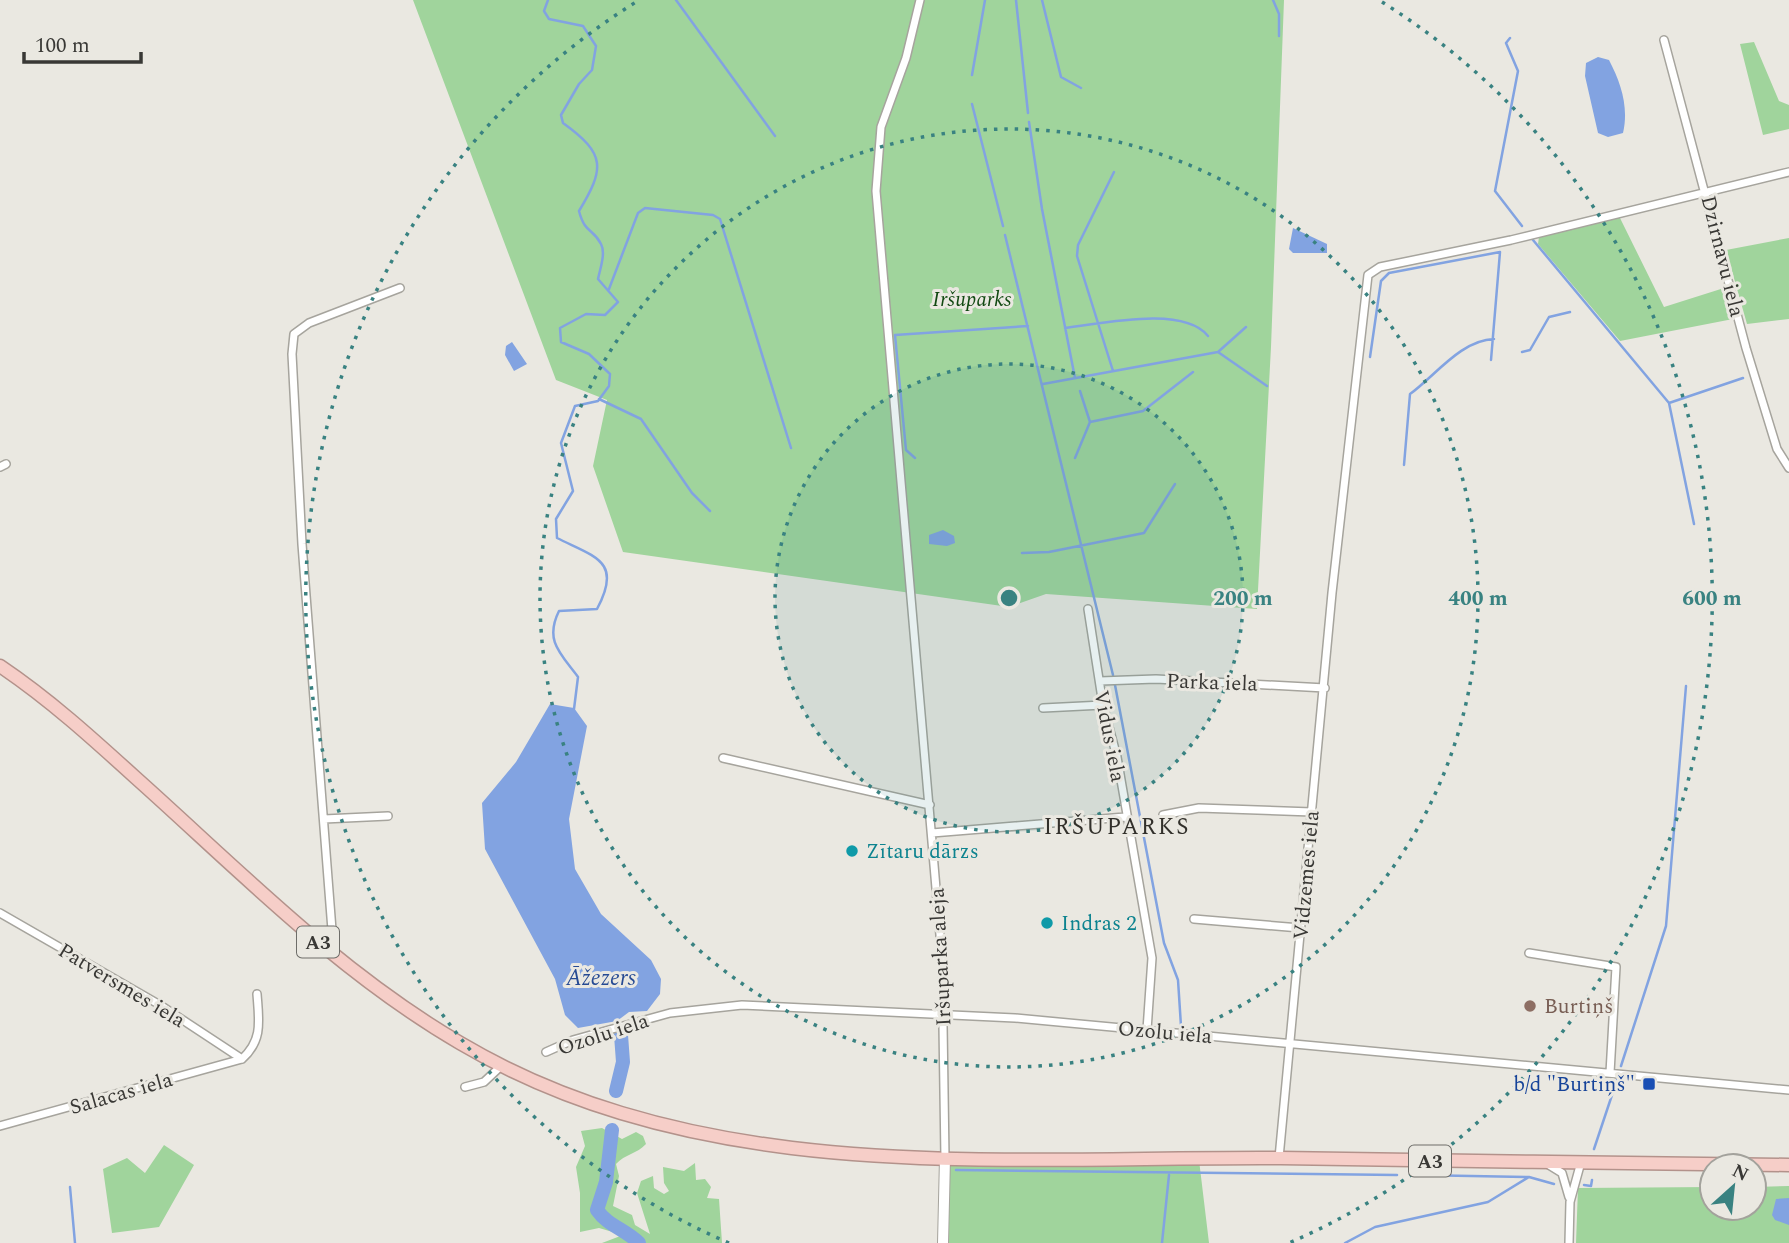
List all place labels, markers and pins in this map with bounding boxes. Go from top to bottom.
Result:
centre of rings [997,586,1021,610]
place label: Zītaru dārzs [866,836,979,868]
marker: Zītaru dārzs [844,843,860,859]
place label: Indras 2 [1061,908,1137,940]
marker: Indras 2 [1039,915,1055,931]
place label: Burtiņš [1544,991,1613,1023]
marker: Burtiņš [1522,998,1538,1014]
place label: b/d "Burtiņš" [1513,1069,1635,1101]
marker: b/d "Burtiņš" [1641,1076,1657,1092]

